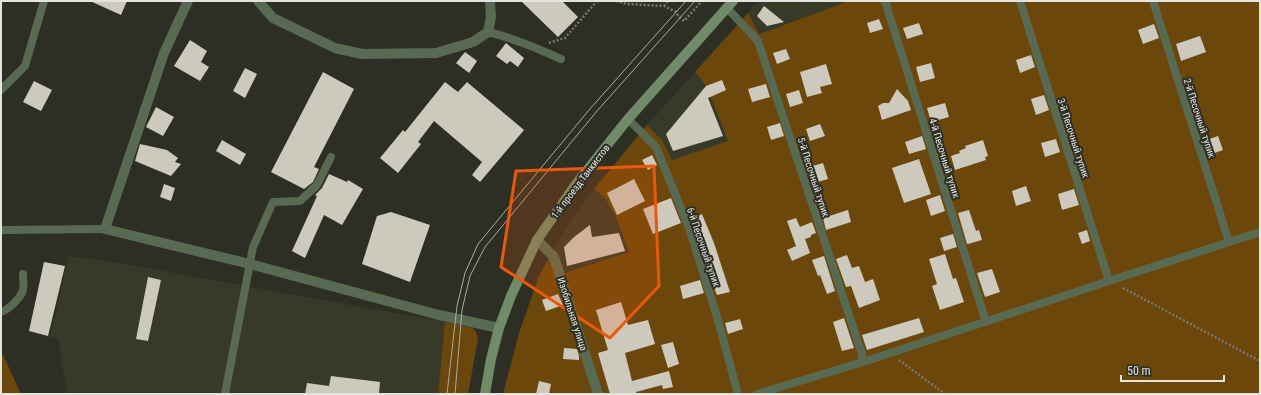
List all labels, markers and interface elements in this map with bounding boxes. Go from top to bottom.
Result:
street label: 2-й Песочный тупик [1181,77,1218,159]
street label: 3-й Песочный тупик [1055,97,1092,179]
street label: 4-й Песочный тупик [927,117,962,200]
street label: 5-й Песочный тупик [795,136,832,218]
street label: 1-й проезд Танкистов [549,142,612,220]
street label: 6-й Песочный тупик [685,206,722,288]
street label: Изобильная улица [555,276,590,352]
scale bar [1121,357,1224,383]
text: 50 m [1127,364,1151,378]

